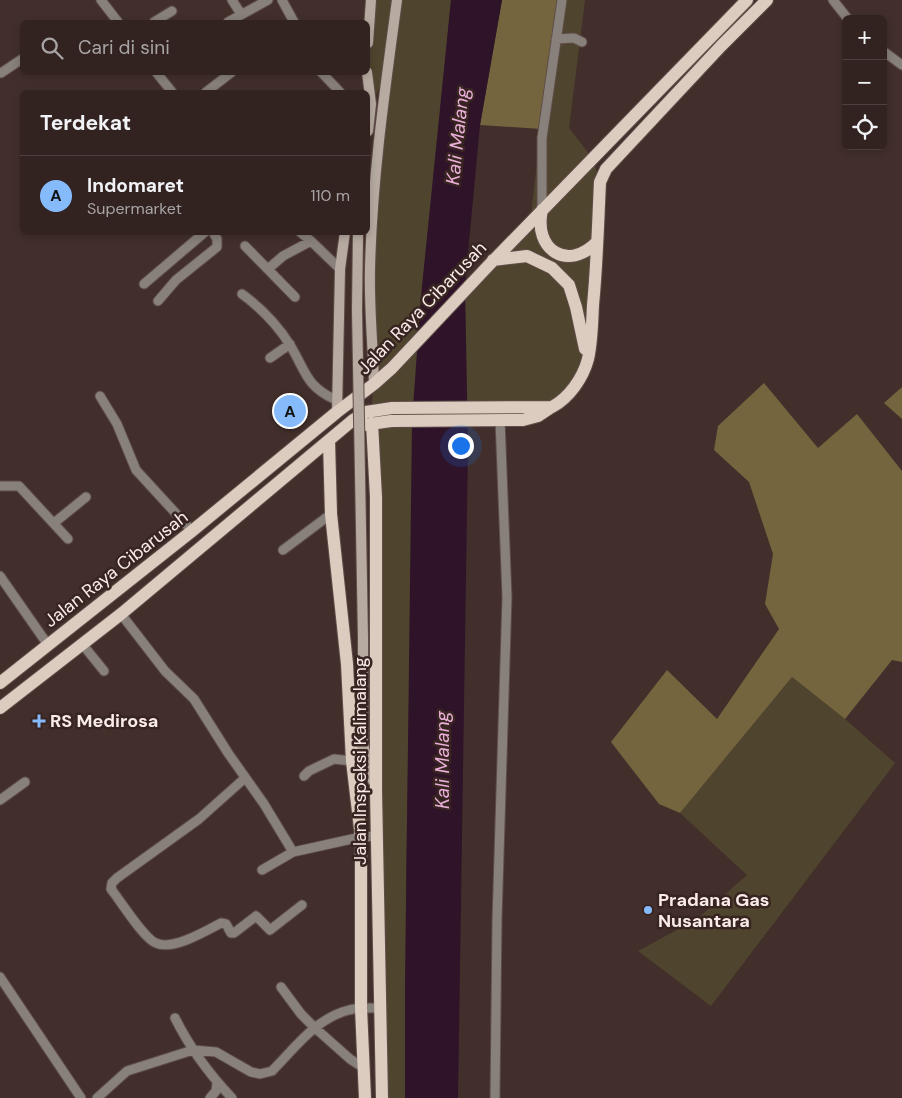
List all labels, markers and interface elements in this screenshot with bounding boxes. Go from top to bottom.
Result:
map controls [842,15,887,150]
button: + [842,15,887,60]
search box [20,20,370,75]
icon: search [38,34,66,62]
text: Cari di sini [78,35,170,60]
button: − [842,60,887,105]
water label: Kali Malang [440,85,475,186]
button: locate [842,105,887,150]
text: Terdekat [40,109,131,137]
text: Indomaret [87,173,184,198]
text: A [50,185,62,206]
text: 110 m [311,185,350,206]
text: Supermarket [87,198,182,219]
street label: Jalan Raya Cibarusah [352,236,492,380]
pin: A [274,392,306,430]
your location [448,433,474,459]
street label: Jalan Raya Cibarusah [39,505,193,633]
street label: Jalan Inspeksi Kalimalang [348,657,372,865]
place label: RS Medirosa [50,709,158,733]
water label: Kali Malang [430,710,455,809]
marker: RS Medirosa [32,714,46,728]
place label: Pradana Gas Nusantara [658,888,769,933]
marker: Pradana Gas Nusantara [642,904,654,916]

